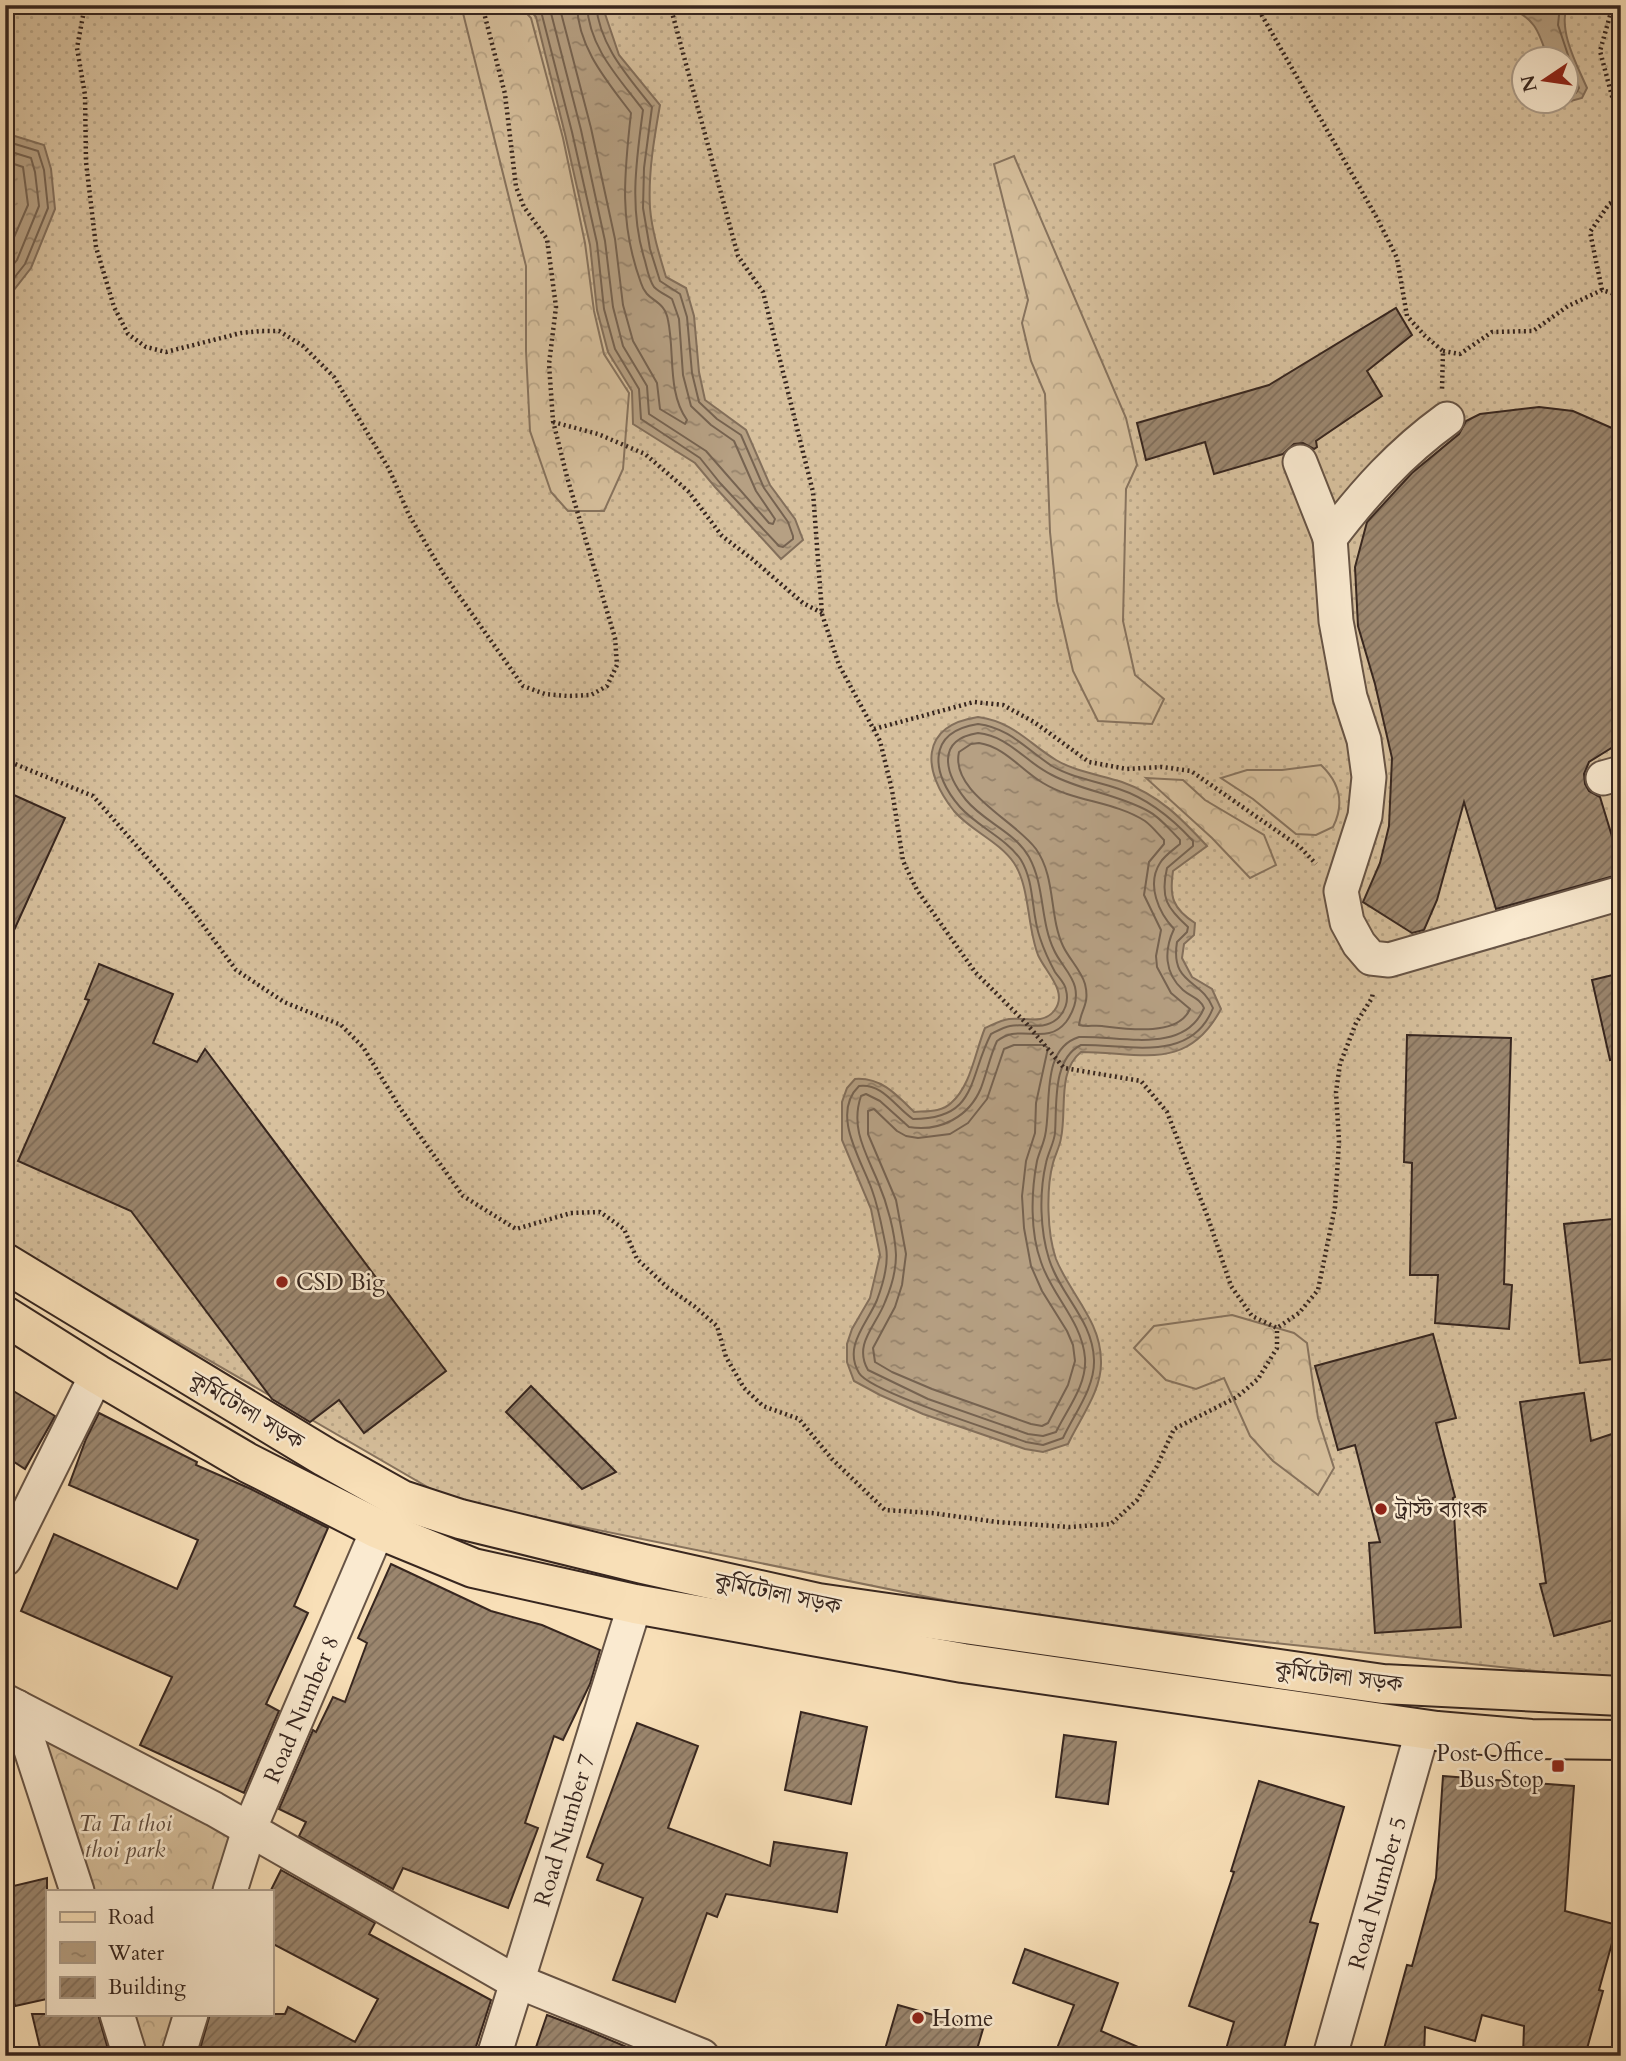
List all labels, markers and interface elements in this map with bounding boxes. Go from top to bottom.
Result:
north arrow [1510,46,1580,116]
text: N [1515,72,1544,95]
place label: CSD Big [296,1267,385,1298]
marker: CSD Big [274,1274,290,1290]
street label: কুর্মিটোলা সড়ক [183,1364,310,1457]
place label: ট্রাস্ট ব্যাংক [1394,1494,1488,1525]
marker: ট্রাস্ট ব্যাংক [1373,1501,1389,1517]
street label: কুর্মিটোলা সড়ক [711,1565,845,1622]
street label: Road Number 8 [256,1631,347,1788]
street label: কুর্মিটোলা সড়ক [1272,1653,1405,1700]
place label: Post Office Bus Stop [1436,1738,1544,1795]
street label: Road Number 7 [527,1750,602,1910]
marker: Post Office Bus Stop [1550,1758,1566,1774]
park label: Ta Ta thoi thoi park [78,1808,173,1865]
street label: Road Number 5 [1341,1813,1414,1973]
legend [46,1890,273,2016]
text: Road [108,1903,154,1932]
text: Water [107,1939,164,1968]
text: Building [108,1973,186,2002]
place label: Home [932,2003,994,2034]
marker: Home [910,2010,926,2026]

